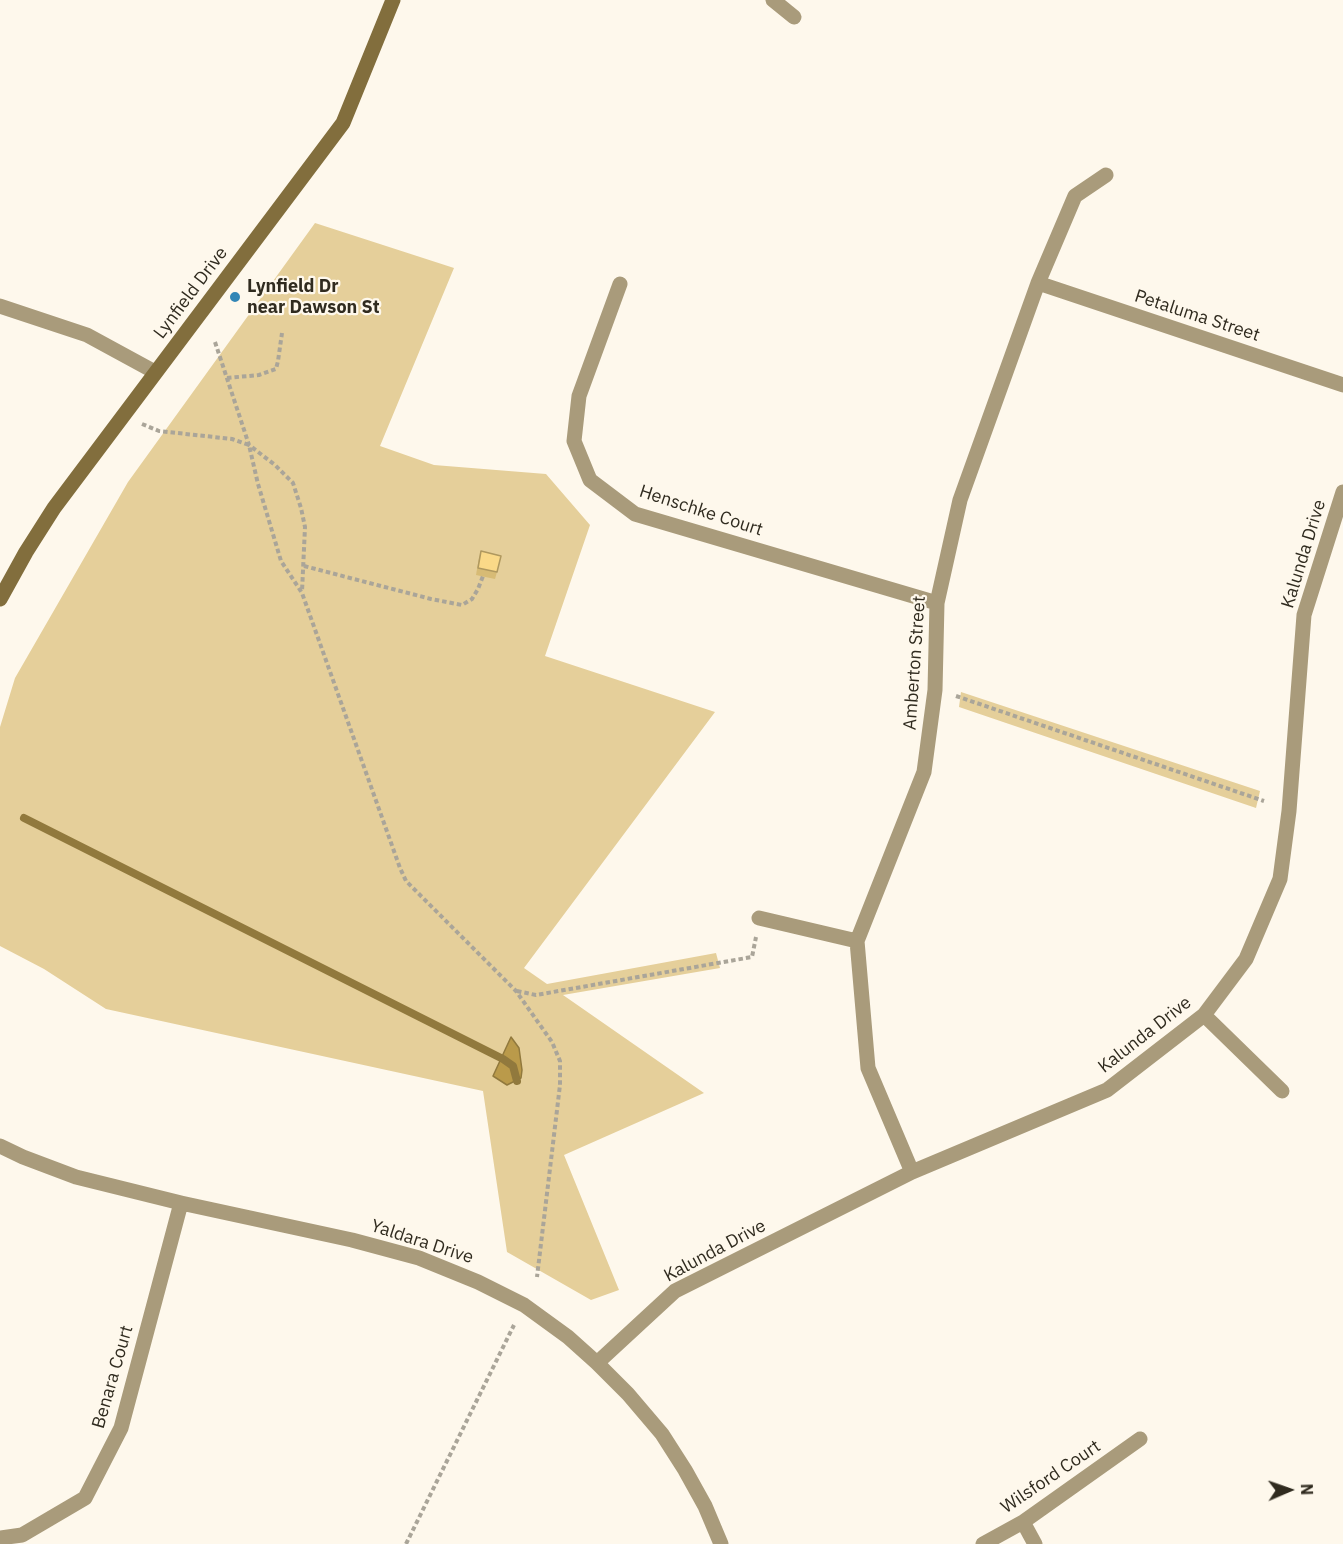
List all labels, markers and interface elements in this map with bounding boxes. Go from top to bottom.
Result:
street label: Lynfield Drive [150,243,232,343]
place label: Lynfield Dr near Dawson St [247,276,380,318]
street label: Petaluma Street [1132,286,1262,346]
marker: Lynfield Dr near Dawson St [228,290,242,304]
street label: Henschke Court [636,481,766,541]
street label: Kalunda Drive [1277,497,1331,611]
street label: Amberton Street [900,595,930,731]
street label: Kalunda Drive [1094,992,1196,1078]
street label: Yaldara Drive [368,1215,476,1269]
street label: Kalunda Drive [660,1215,770,1287]
street label: Benara Court [88,1323,138,1431]
street label: Wilsford Court [997,1436,1105,1518]
north arrow [1259,1460,1319,1520]
text: N [1297,1483,1317,1496]

